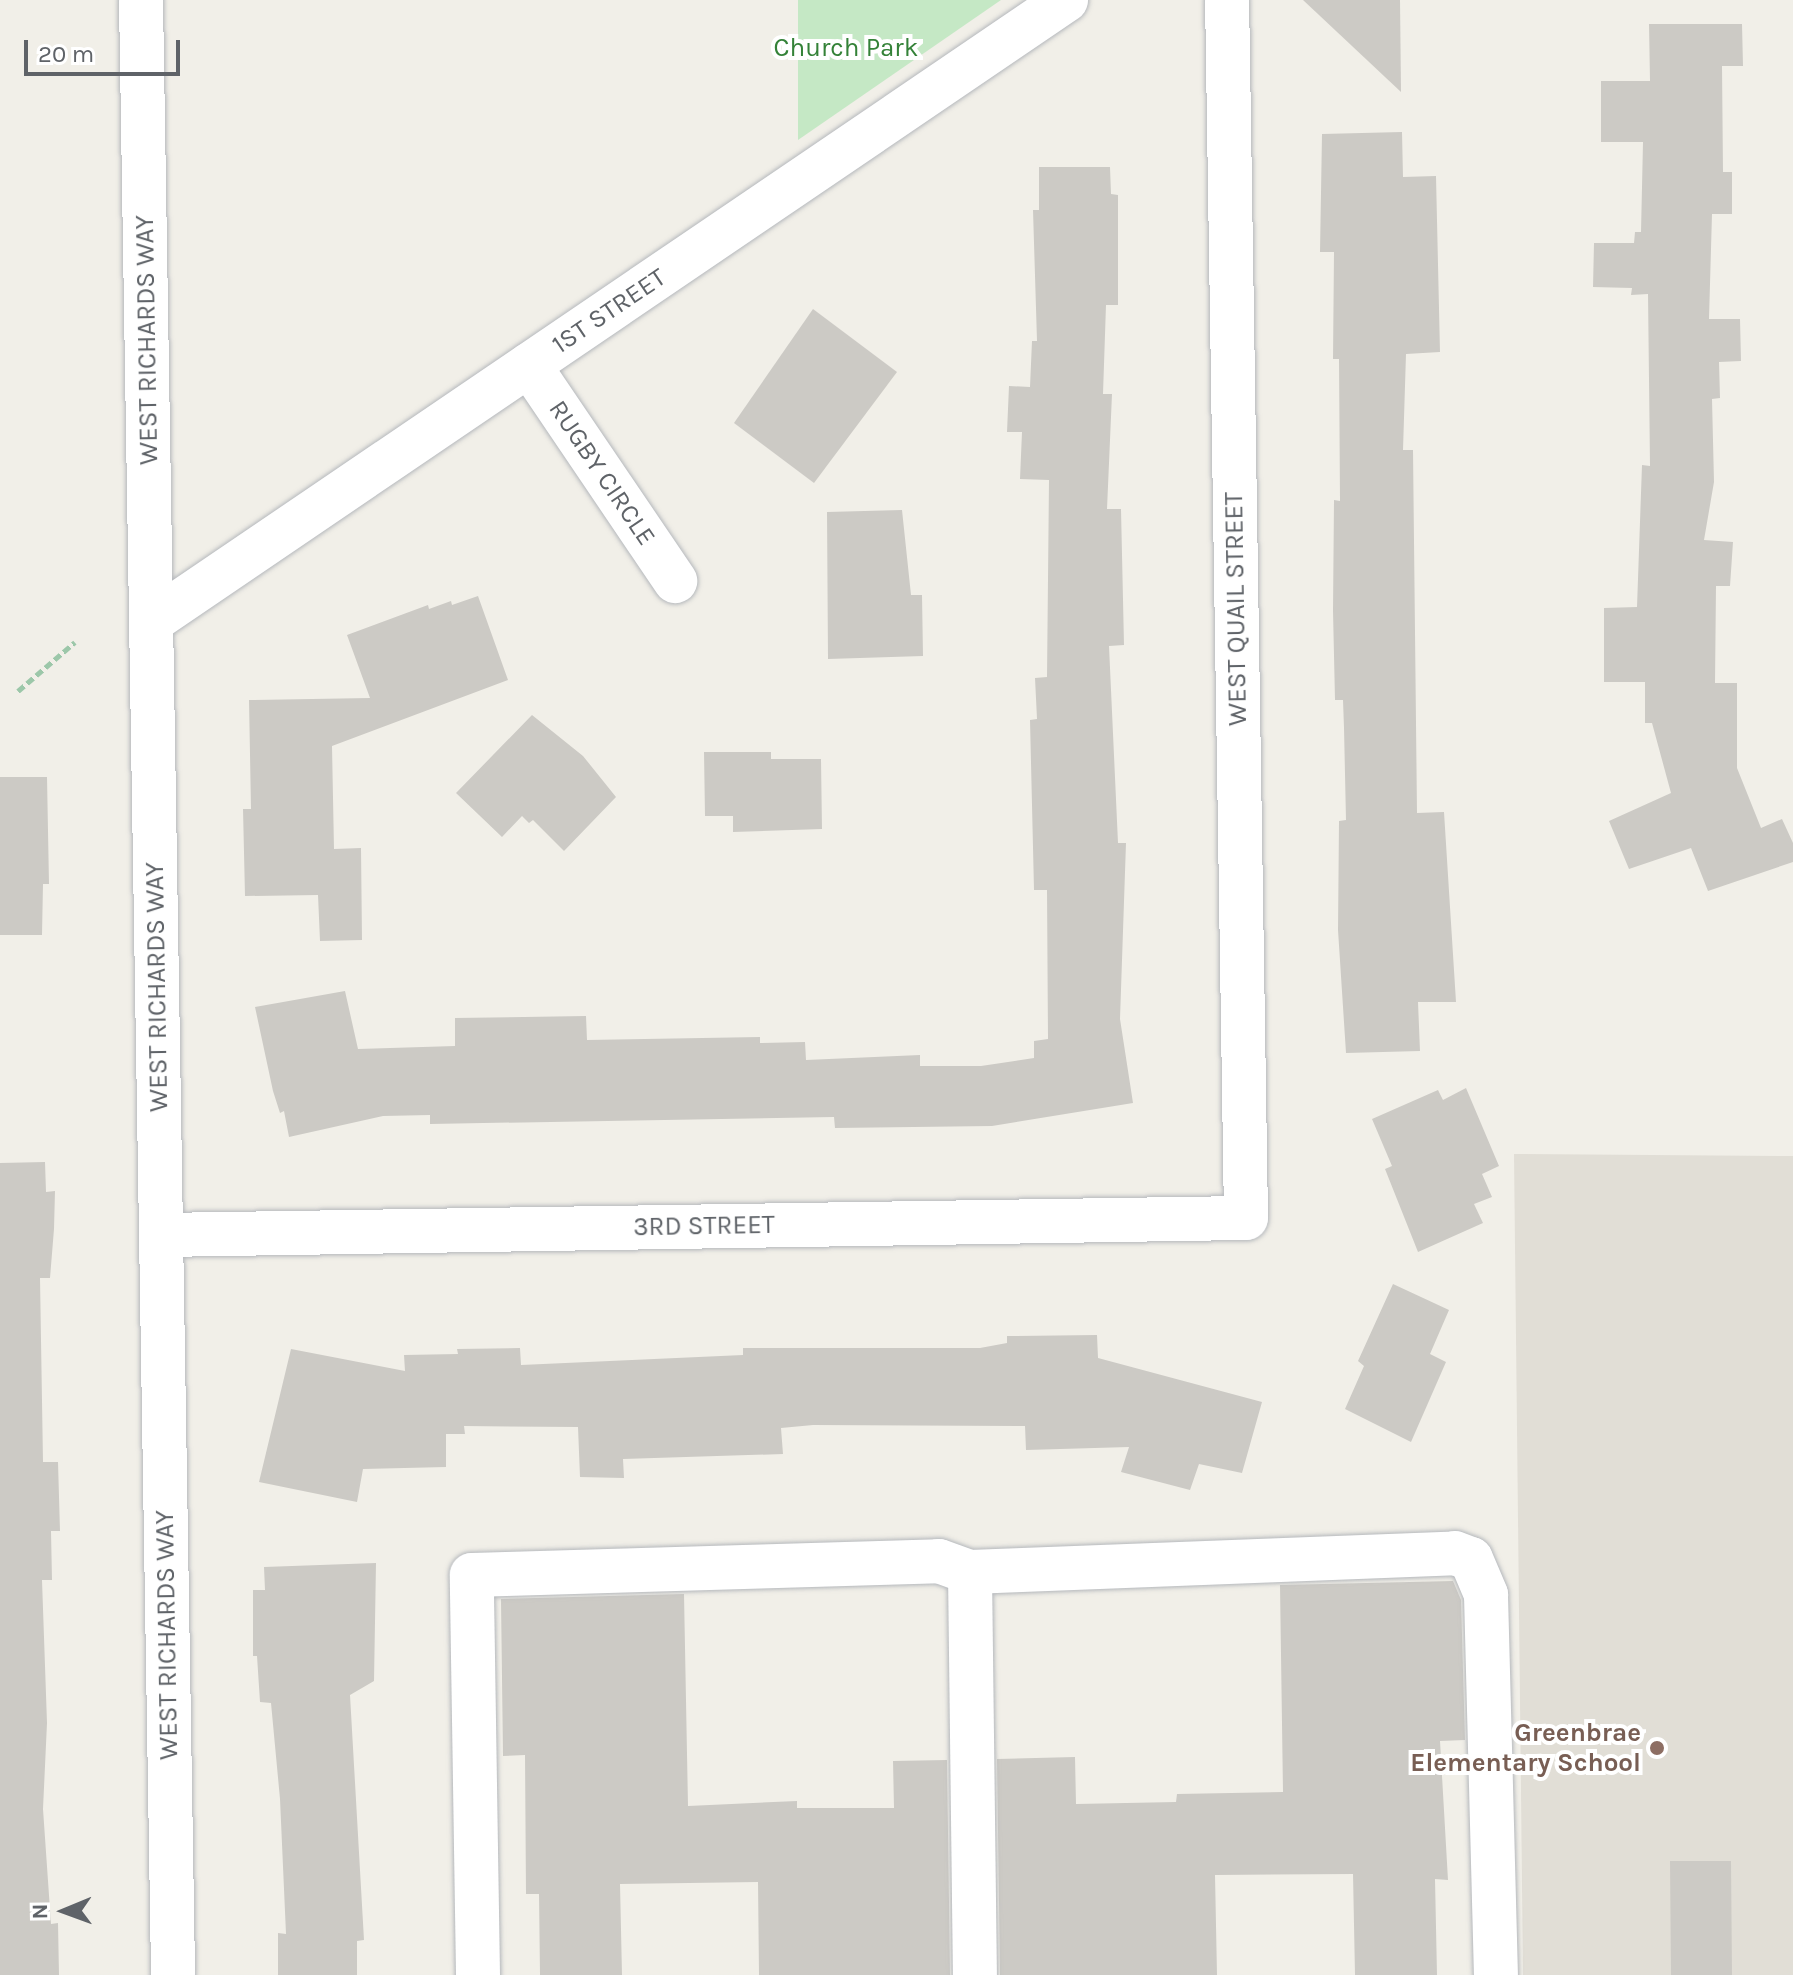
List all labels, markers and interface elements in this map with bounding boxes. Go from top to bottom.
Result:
scale bar [28,24,184,74]
park label: Church Park [774,32,918,64]
text: 20 m [38,40,94,68]
street label: WEST RICHARDS WAY [129,215,165,465]
street label: 1ST STREET [546,262,672,360]
street label: RUGBY CIRCLE [542,395,662,551]
street label: WEST QUAIL STREET [1218,492,1254,726]
street label: WEST RICHARDS WAY [139,862,175,1112]
street label: 3RD STREET [633,1209,775,1243]
street label: WEST RICHARDS WAY [149,1510,185,1760]
place label: Greenbrae Elementary School [1410,1717,1641,1778]
marker: Greenbrae Elementary School [1648,1739,1666,1757]
north arrow [24,1871,104,1951]
text: N [27,1903,53,1920]

